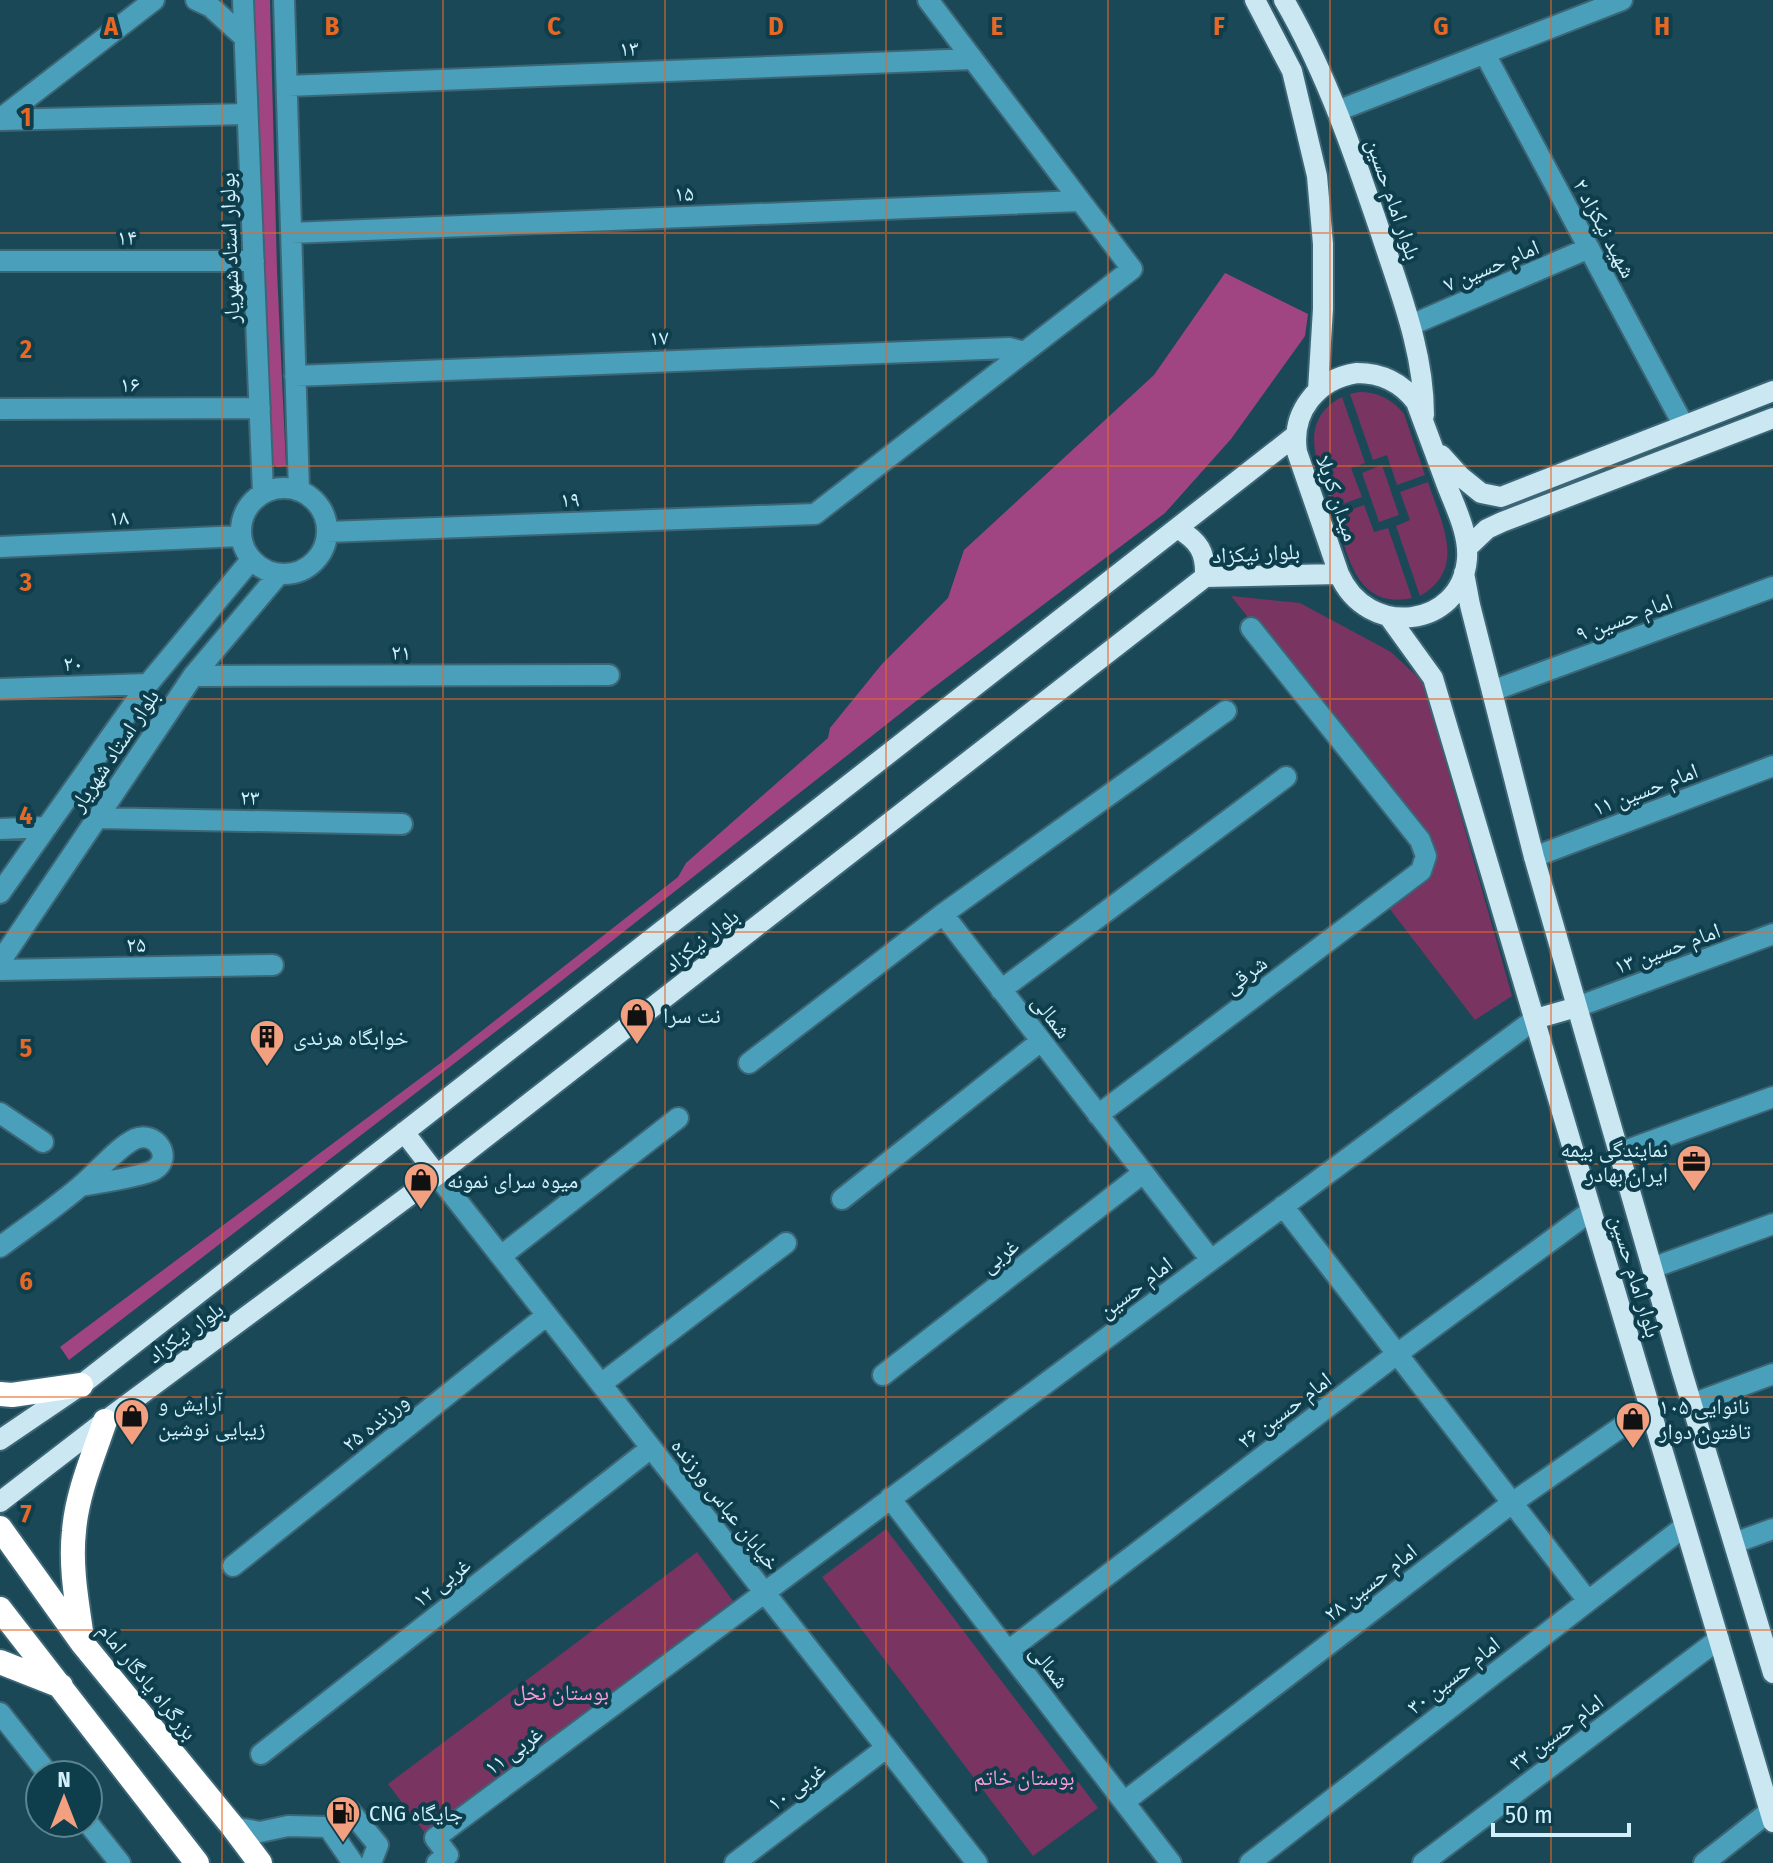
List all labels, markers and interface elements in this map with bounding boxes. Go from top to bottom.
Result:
text: A [103,11,119,42]
text: B [325,11,340,42]
text: C [547,11,561,42]
text: D [768,11,784,42]
text: E [991,11,1003,42]
text: F [1213,11,1225,42]
text: G [1433,11,1449,42]
text: H [1654,11,1670,42]
street label: ۱۳ [619,35,639,62]
text: 1 [21,102,32,133]
street label: بلوار امام حسین [1359,135,1427,264]
street label: بولوار استاد شهریار [213,172,246,325]
street label: شهید نیکزاد ۲ [1567,174,1642,283]
street label: ۱۵ [674,180,694,207]
street label: ۱۴ [117,224,137,251]
street label: امام حسین ۷ [1439,233,1543,299]
street label: ۱۷ [649,324,669,351]
text: 2 [19,334,32,365]
street label: ۱۶ [120,371,140,398]
street label: میدان کربلا [1310,452,1365,545]
street label: ۱۹ [560,486,580,513]
street label: ۱۸ [108,503,130,531]
street label: بلوار نیکزاد [1211,538,1301,569]
text: 3 [19,567,32,598]
street label: امام حسین ۹ [1572,587,1677,648]
street label: ۲۱ [391,639,411,666]
street label: ۲۰ [63,650,83,677]
street label: بلوار استاد شهریار [63,684,165,817]
street label: امام حسین ۱۱ [1588,757,1702,823]
street label: ۲۳ [240,784,260,811]
text: 4 [19,800,33,831]
street label: بلوار نیکزاد [658,903,744,978]
street label: امام حسین ۱۳ [1610,917,1724,981]
street label: ۲۵ [126,931,146,958]
street label: شرقی [1218,949,1272,1000]
street label: شمالی [1026,989,1077,1044]
shop icon: نت سرا [618,996,656,1046]
place label: نت سرا [663,1002,721,1029]
building icon: خوابگاه هرندی [248,1018,286,1068]
place label: خوابگاه هرندی [293,1024,409,1051]
text: 5 [20,1033,33,1064]
place label: نمایندگی بیمه ایران بهادر [1560,1136,1668,1188]
office icon: نمایندگی بیمه ایران بهادر [1675,1143,1713,1193]
shop icon: میوه سرای نمونه [402,1161,440,1211]
place label: میوه سرای نمونه [447,1167,578,1194]
street label: بلوار امام حسین [1603,1212,1667,1341]
street label: غربی [975,1232,1024,1279]
street label: امام حسین [1093,1251,1178,1325]
text: 6 [19,1266,33,1297]
street label: بلوار نیکزاد [142,1296,229,1369]
street label: امام حسین ۲۶ [1232,1366,1337,1455]
street label: ورزنده ۲۵ [337,1387,414,1457]
place label: آرایش و زیبایی نوشین [158,1390,265,1442]
place label: نانوایی ۱۰۵ تافتون دوار [1658,1393,1751,1445]
shop icon: آرایش و زیبایی نوشین [113,1397,151,1447]
shop icon: نانوایی ۱۰۵ تافتون دوار [1614,1400,1652,1450]
street label: خیابان عباس ورزنده [666,1433,786,1576]
text: 7 [20,1499,32,1530]
street label: امام حسین ۲۸ [1318,1538,1423,1628]
street label: غربی ۱۲ [407,1551,476,1613]
street label: بزرگراه یادگار امام [91,1617,203,1746]
street label: امام حسین ۳۰ [1401,1631,1506,1721]
street label: شمالی [1024,1639,1075,1694]
park label: بوستان نخل [513,1679,609,1706]
street label: امام حسین ۳۲ [1504,1688,1609,1777]
street label: غربی ۱۱ [479,1720,548,1781]
street label: غربی ۱۰ [762,1756,831,1817]
north arrow [24,1759,104,1839]
park label: بوستان خاتم [973,1764,1075,1792]
text: N [57,1766,71,1793]
scale bar [1493,1787,1629,1837]
fuel station icon: CNG جایگاه [324,1794,362,1844]
place label: CNG جایگاه [369,1800,463,1827]
text: 50 m [1505,1801,1553,1829]

